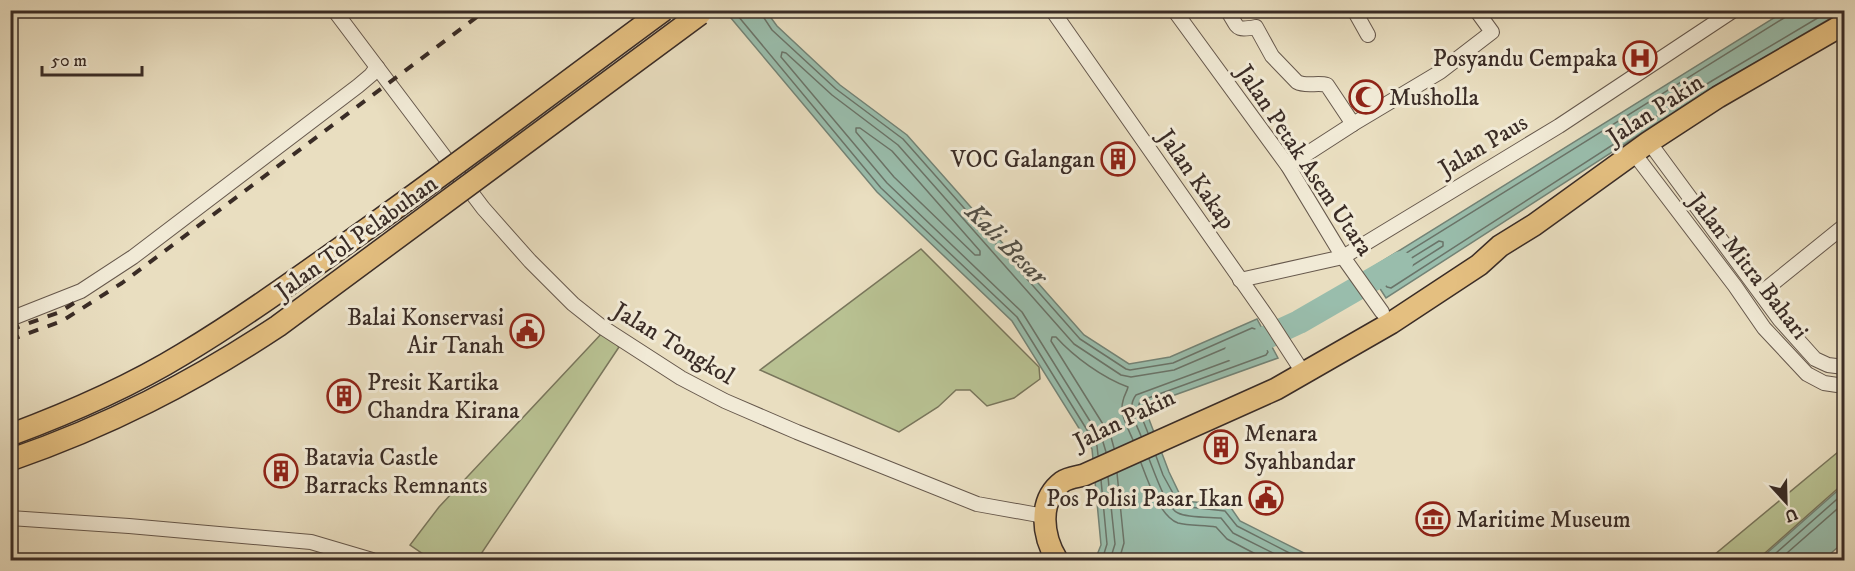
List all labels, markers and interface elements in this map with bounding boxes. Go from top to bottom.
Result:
scale bar [42,39,142,77]
hospital icon: Posyandu Cempaka [1622,40,1658,76]
place label: Posyandu Cempaka [1433,44,1618,74]
text: 50 m [51,50,87,72]
street label: Jalan Petak Asem Utara [1228,58,1380,263]
street label: Jalan Pakin [1600,67,1710,153]
mosque icon: Musholla [1348,79,1384,115]
place label: Musholla [1389,83,1480,113]
street label: Jalan Paus [1432,108,1533,185]
street label: Jalan Kakap [1150,122,1242,236]
building icon: VOC Galangan [1100,141,1136,177]
place label: VOC Galangan [950,145,1095,175]
street label: Jalan Tol Pelabuhan [268,169,444,308]
street label: Jalan Mitra Bahari [1680,186,1815,346]
water label: Kali Besar [957,195,1055,293]
street label: Jalan Tongkol [606,295,740,392]
place label: Balai Konservasi Air Tanah [347,303,504,361]
public building icon: Balai Konservasi Air Tanah [509,313,545,349]
place label: Presit Kartika Chandra Kirana [367,368,520,426]
building icon: Presit Kartika Chandra Kirana [326,378,362,414]
street label: Jalan Pakin [1067,382,1180,458]
place label: Menara Syahbandar [1244,419,1356,477]
building icon: Menara Syahbandar [1203,429,1239,465]
place label: Batavia Castle Barracks Remnants [304,443,488,501]
building icon: Batavia Castle Barracks Remnants [263,453,299,489]
north arrow [1756,472,1816,532]
public building icon: Pos Polisi Pasar Ikan [1248,480,1284,516]
place label: Pos Polisi Pasar Ikan [1046,484,1243,514]
museum icon: Maritime Museum [1415,501,1451,537]
text: U [1781,503,1801,527]
place label: Maritime Museum [1456,505,1631,535]

